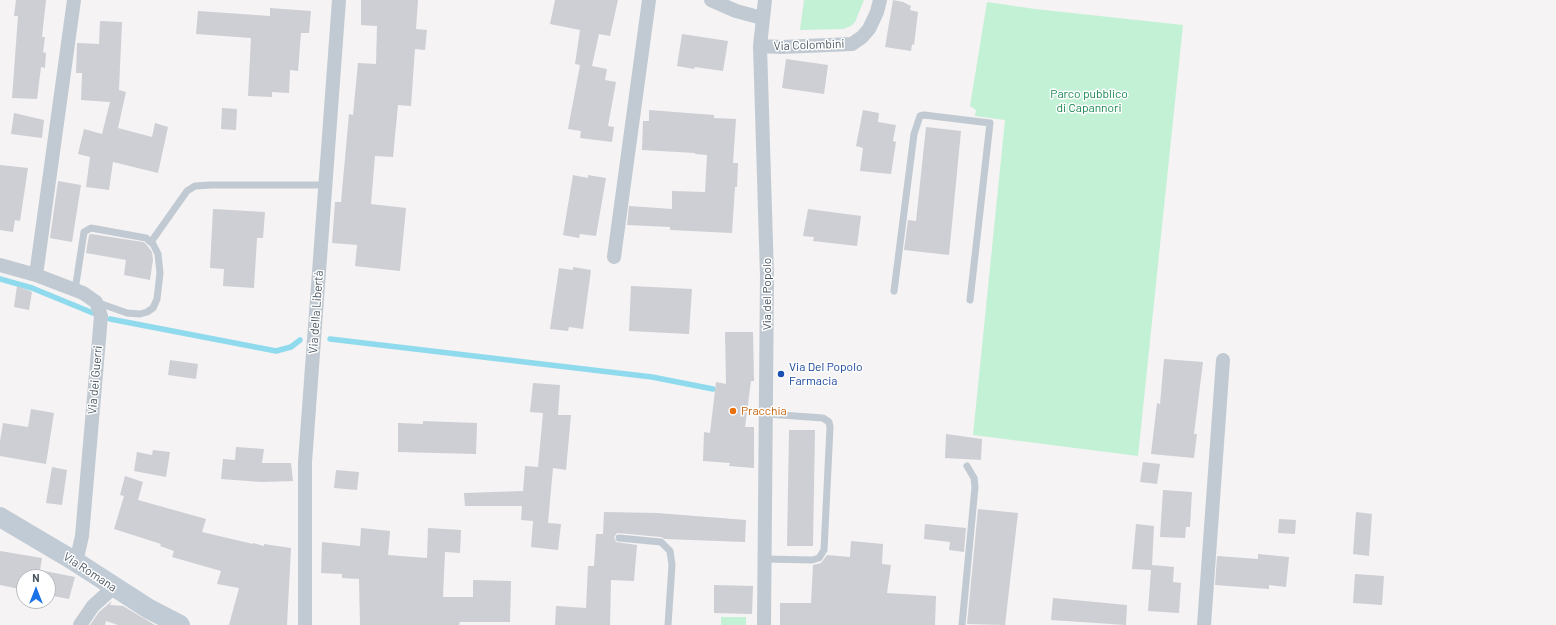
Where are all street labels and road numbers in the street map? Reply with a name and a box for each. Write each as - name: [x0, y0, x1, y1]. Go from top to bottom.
- street label: Via Colombini: [773, 37, 845, 53]
- street label: Via del Popolo: [760, 258, 774, 330]
- street label: Via della Libertà: [306, 270, 326, 354]
- street label: Via dei Guerri: [85, 345, 105, 415]
- street label: Via Romana: [60, 549, 120, 595]

